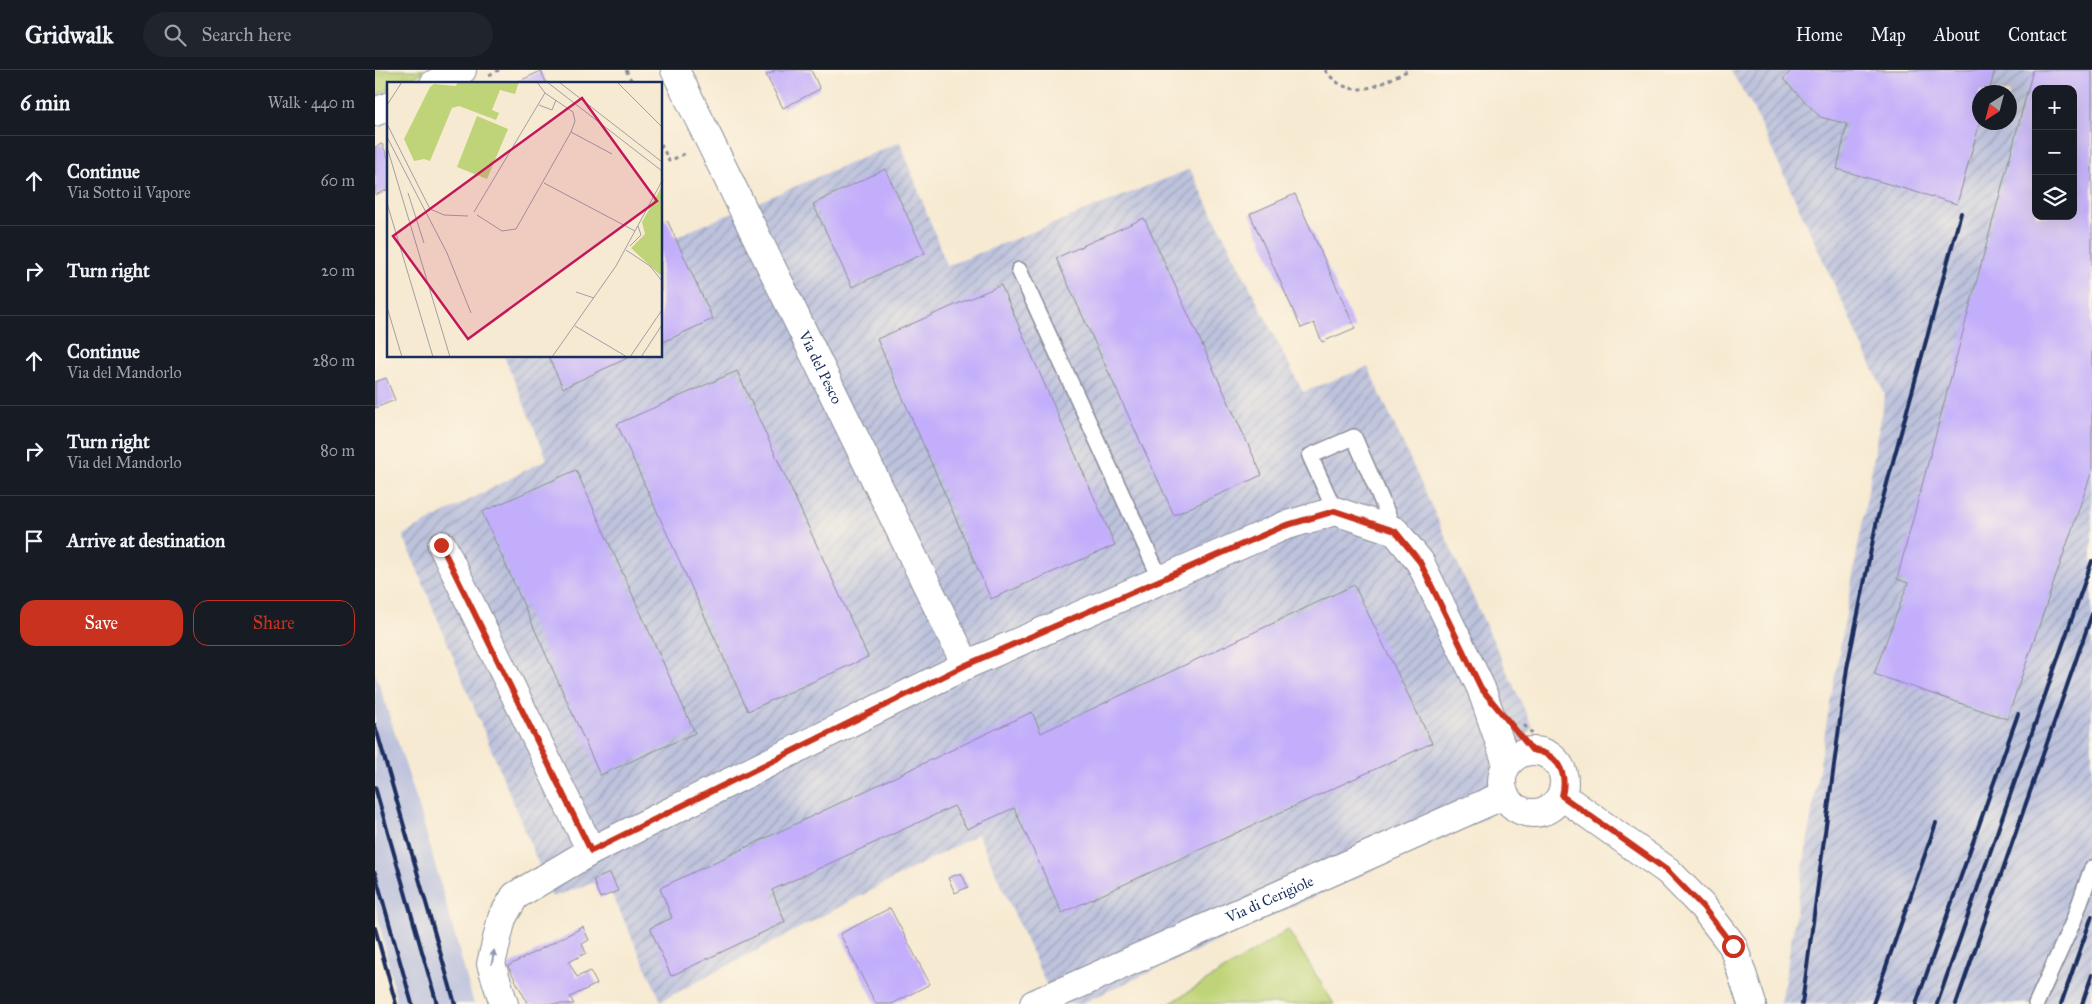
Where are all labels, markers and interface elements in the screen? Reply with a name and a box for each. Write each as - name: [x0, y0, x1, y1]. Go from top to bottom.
- search box: [143, 12, 493, 57]
- text: Gridwalk: [25, 20, 113, 50]
- icon: search: [161, 21, 189, 49]
- text: Search here: [201, 23, 291, 46]
- text: Home: [1796, 24, 1843, 46]
- text: Map: [1871, 24, 1906, 46]
- text: About: [1934, 24, 1980, 46]
- text: Contact: [2008, 24, 2067, 46]
- inset map: [387, 82, 663, 358]
- north arrow: [1972, 85, 2017, 130]
- map controls: [2032, 85, 2077, 220]
- button: +: [2032, 85, 2077, 130]
- text: 6 min: [20, 90, 70, 116]
- text: Walk · 440 m: [268, 93, 355, 112]
- button: −: [2032, 130, 2077, 175]
- text: Continue: [67, 160, 140, 183]
- icon: ahead: [20, 167, 48, 195]
- text: 60 m: [321, 171, 355, 190]
- button: layers: [2032, 175, 2077, 220]
- text: Via Sotto il Vapore: [67, 183, 191, 202]
- icon: right: [20, 257, 48, 285]
- text: Turn right: [67, 259, 150, 282]
- text: 20 m: [321, 261, 355, 280]
- street label: Via del Pesco: [795, 327, 846, 407]
- text: Continue: [67, 340, 140, 363]
- icon: ahead: [20, 347, 48, 375]
- text: 280 m: [312, 351, 355, 370]
- text: Via del Mandorlo: [67, 363, 182, 382]
- text: Turn right: [67, 430, 150, 453]
- icon: right: [20, 437, 48, 465]
- text: 80 m: [320, 441, 355, 460]
- text: Via del Mandorlo: [67, 453, 182, 472]
- icon: arrive: [20, 527, 48, 555]
- text: Arrive at destination: [67, 529, 225, 552]
- route end: [430, 534, 453, 557]
- button: Save: [20, 600, 183, 646]
- button: Share: [193, 600, 355, 646]
- street label: Via di Cerigiole: [1222, 872, 1316, 927]
- route start: [1722, 935, 1745, 958]
- one-way arrow: [490, 949, 498, 965]

